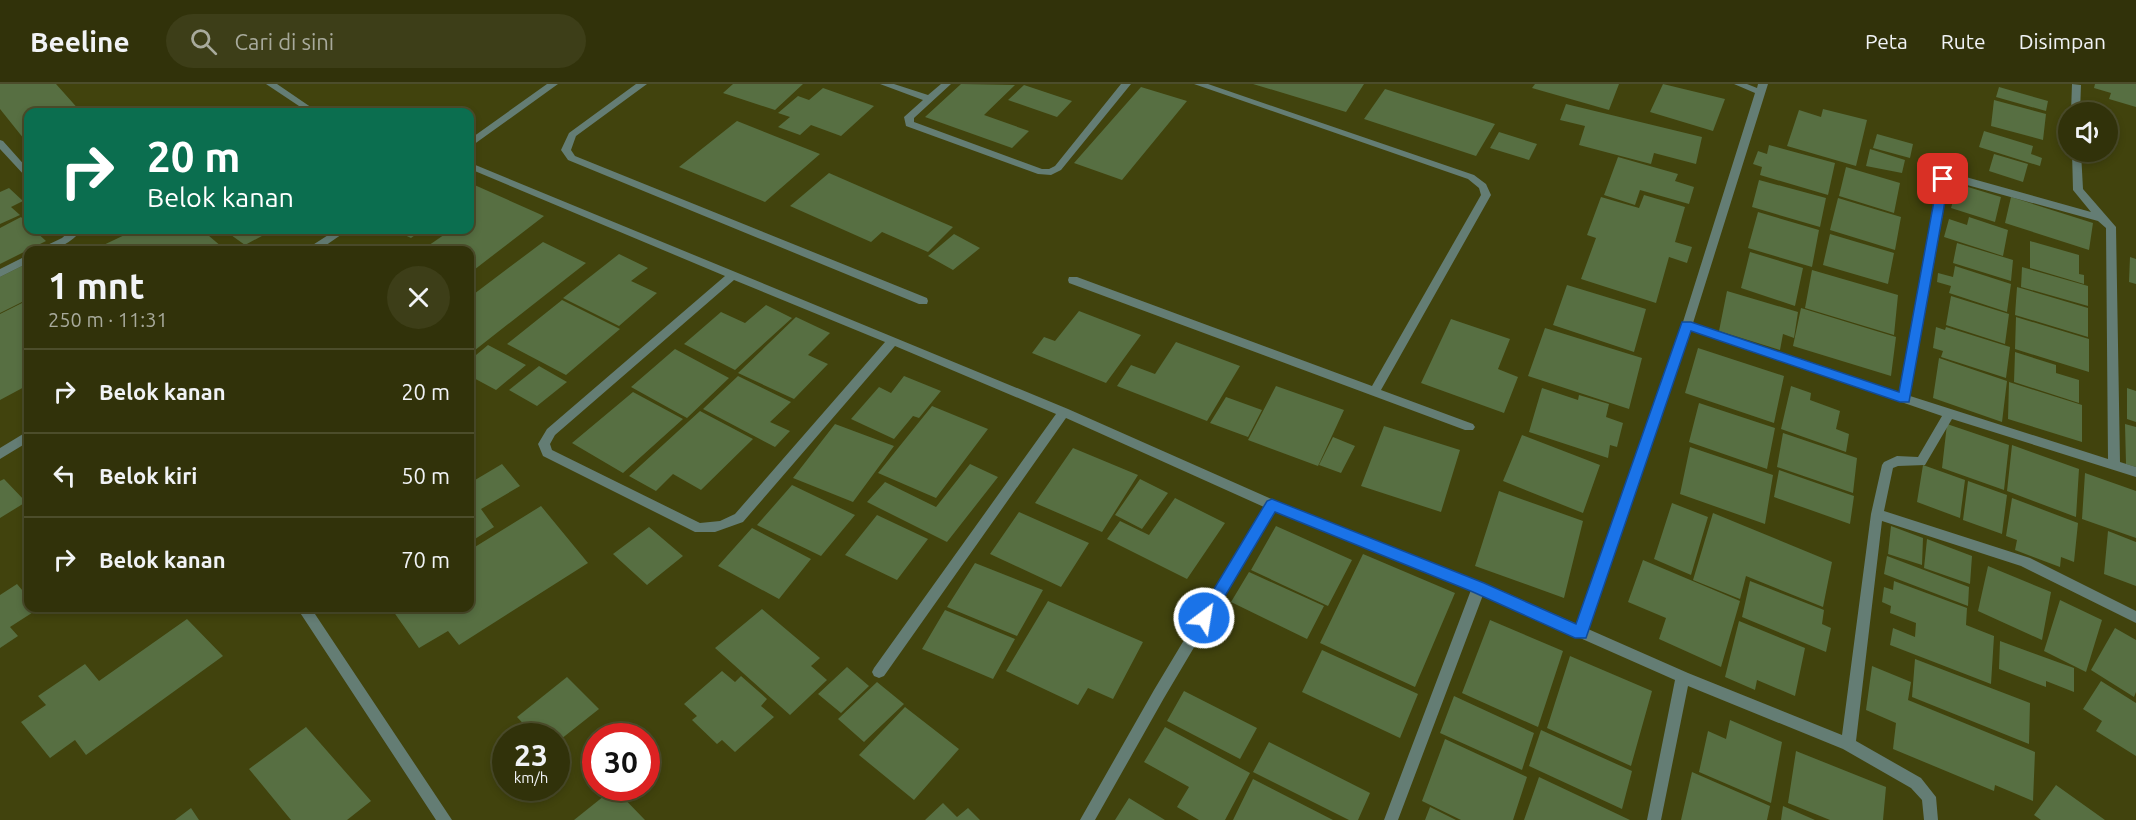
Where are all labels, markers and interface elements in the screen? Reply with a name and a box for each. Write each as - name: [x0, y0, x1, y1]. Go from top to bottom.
- search box: [166, 14, 586, 68]
- icon: search: [187, 25, 220, 58]
- text: Beeline: [30, 26, 130, 57]
- text: Cari di sini: [235, 29, 334, 54]
- text: Peta: [1865, 29, 1908, 53]
- text: Rute: [1941, 29, 1986, 53]
- text: Disimpan: [2019, 29, 2106, 53]
- map controls: [2058, 102, 2118, 162]
- button: sound: [2058, 102, 2118, 162]
- icon: right: [48, 132, 126, 210]
- text: 20 m: [147, 133, 241, 180]
- pin: [1917, 153, 1968, 204]
- icon: arrive: [1926, 162, 1959, 195]
- text: Belok kanan: [147, 182, 294, 212]
- text: 1 mnt: [48, 265, 144, 306]
- button: close: [387, 266, 450, 329]
- text: 250 m · 11:31: [48, 308, 168, 331]
- icon: right: [48, 375, 81, 408]
- text: Belok kanan: [99, 379, 226, 404]
- text: 20 m: [401, 379, 450, 404]
- icon: left: [48, 459, 81, 492]
- text: Belok kiri: [99, 463, 197, 488]
- text: 50 m: [401, 463, 450, 488]
- icon: right: [48, 543, 81, 576]
- text: Belok kanan: [99, 547, 226, 572]
- text: 70 m: [401, 547, 450, 572]
- position arrow: [1172, 586, 1236, 650]
- speed limit sign: 30: [582, 723, 660, 801]
- text: 23: [514, 738, 548, 772]
- text: km/h: [514, 769, 548, 786]

